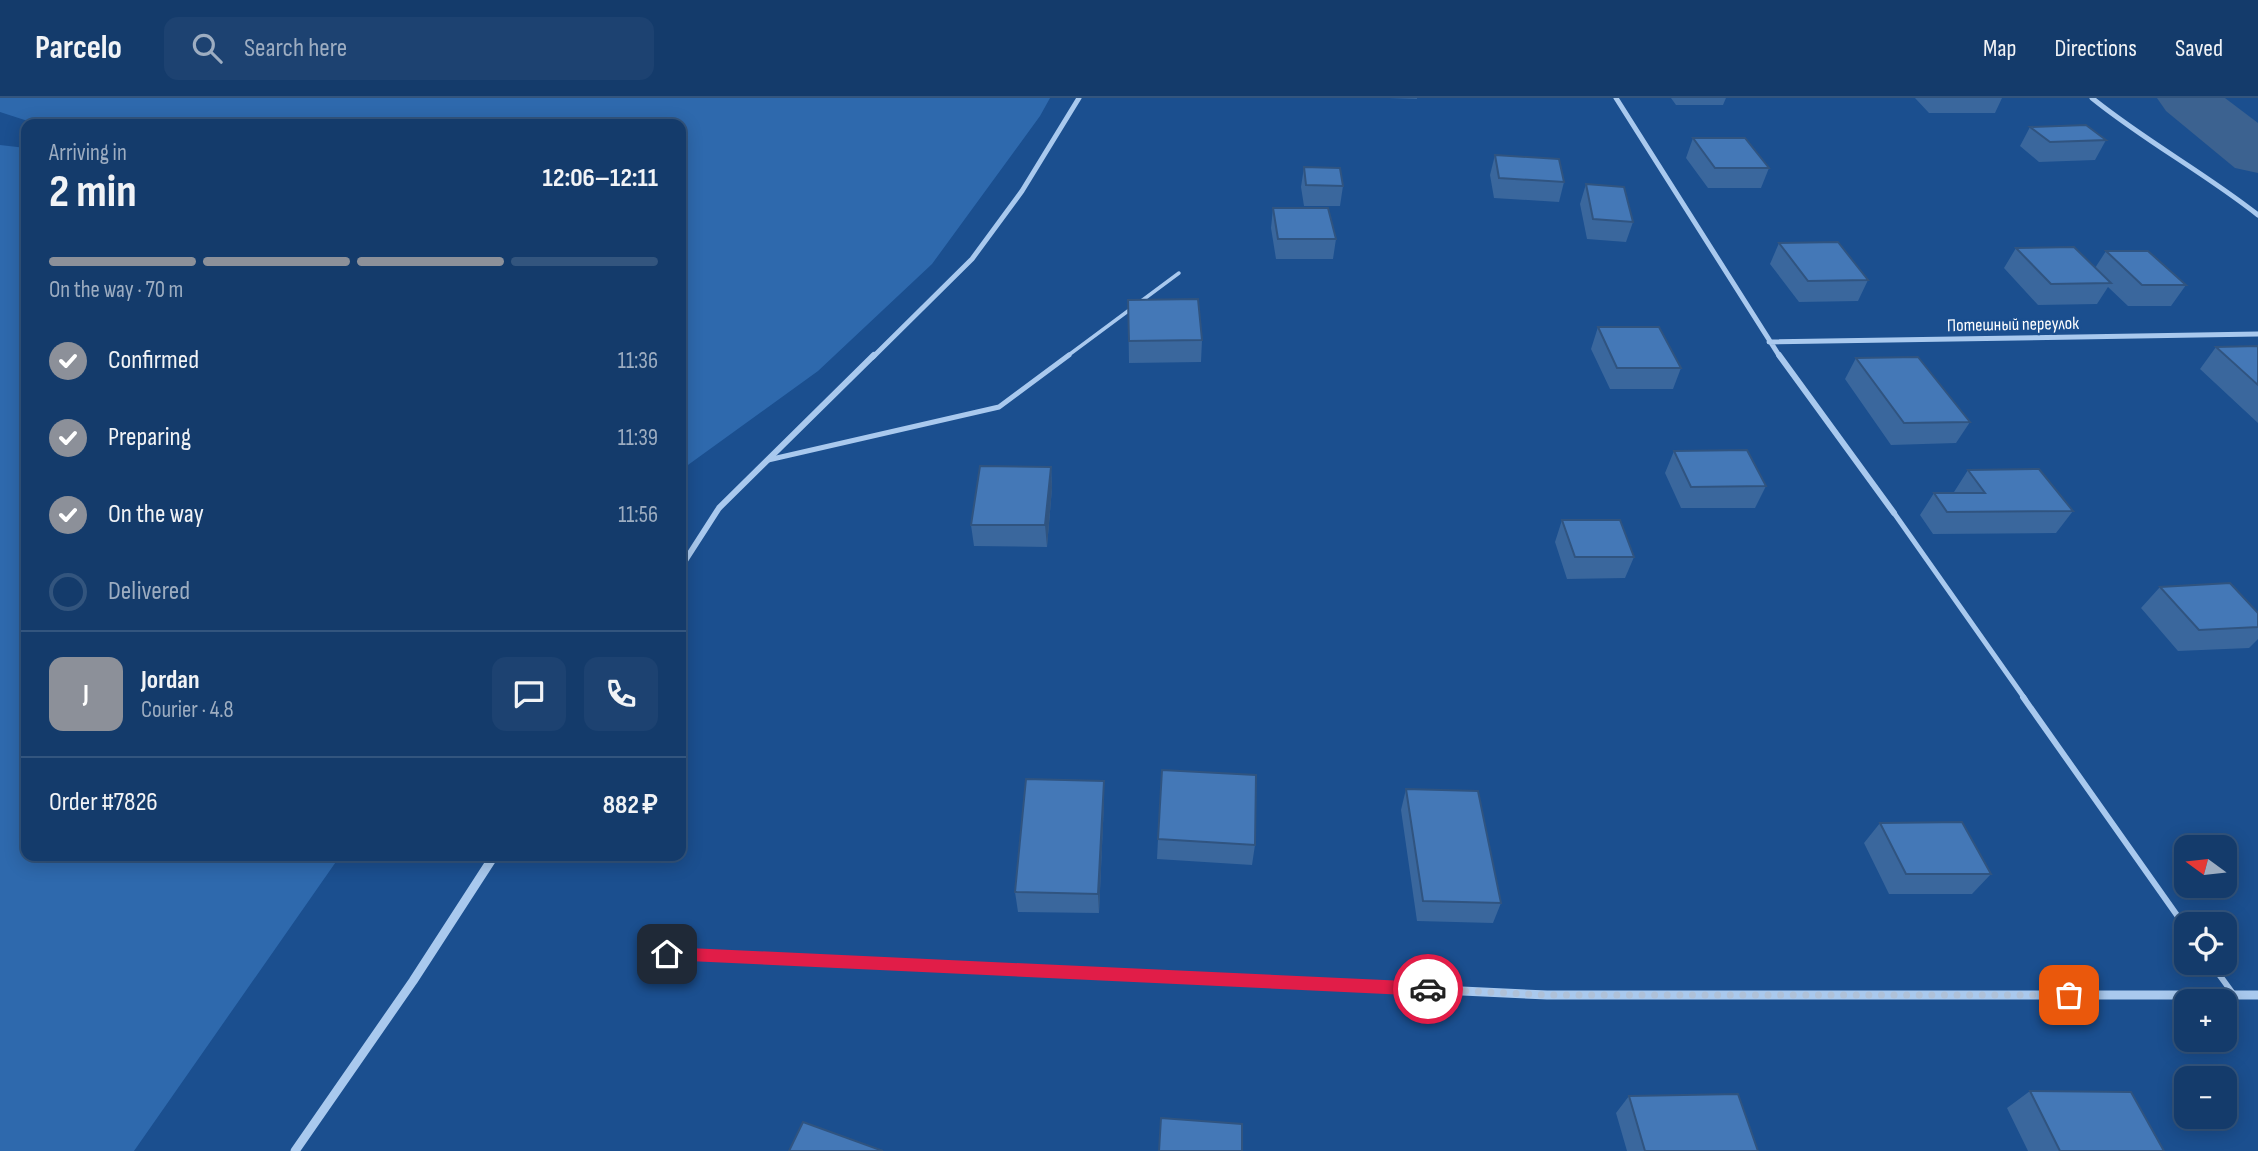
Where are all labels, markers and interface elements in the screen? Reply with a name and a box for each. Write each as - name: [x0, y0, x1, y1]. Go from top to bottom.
- search box: [164, 17, 654, 80]
- text: Parcelo: [35, 28, 122, 68]
- icon: search: [188, 29, 226, 67]
- text: Search here: [244, 33, 347, 64]
- text: Map: [1983, 34, 2016, 63]
- text: Directions: [2054, 34, 2137, 63]
- text: Saved: [2175, 34, 2223, 63]
- text: Arriving in: [49, 139, 127, 167]
- text: 12:06–12:11: [543, 163, 658, 194]
- text: 2 min: [49, 165, 137, 220]
- text: On the way · 70 m: [49, 276, 183, 304]
- street label: Потешный переулок: [1947, 313, 2079, 336]
- icon: check: [49, 342, 87, 380]
- text: Confirmed: [108, 345, 199, 376]
- text: 11:36: [618, 347, 658, 375]
- icon: check: [49, 419, 87, 457]
- text: Preparing: [108, 422, 191, 453]
- text: 11:39: [618, 424, 658, 452]
- icon: check: [49, 496, 87, 534]
- text: On the way: [108, 499, 204, 530]
- text: 11:56: [618, 501, 658, 529]
- text: Delivered: [108, 576, 190, 607]
- button: chat: [492, 657, 566, 731]
- button: phone: [584, 657, 658, 731]
- text: Jordan: [141, 665, 199, 696]
- text: J: [83, 679, 89, 710]
- text: Courier · 4.8: [141, 696, 234, 724]
- text: Order #7826: [49, 787, 158, 818]
- text: 882 ₽: [603, 790, 658, 821]
- north arrow: [2174, 835, 2236, 898]
- map controls: [2174, 835, 2237, 1129]
- button: locate: [2174, 912, 2237, 975]
- pin: [637, 924, 697, 984]
- icon: home: [648, 935, 686, 973]
- courier: [1393, 954, 1463, 1024]
- pin: [2039, 965, 2099, 1025]
- icon: car: [1409, 970, 1447, 1008]
- icon: bag: [2050, 976, 2088, 1014]
- button: +: [2174, 989, 2237, 1052]
- button: −: [2174, 1066, 2237, 1129]

